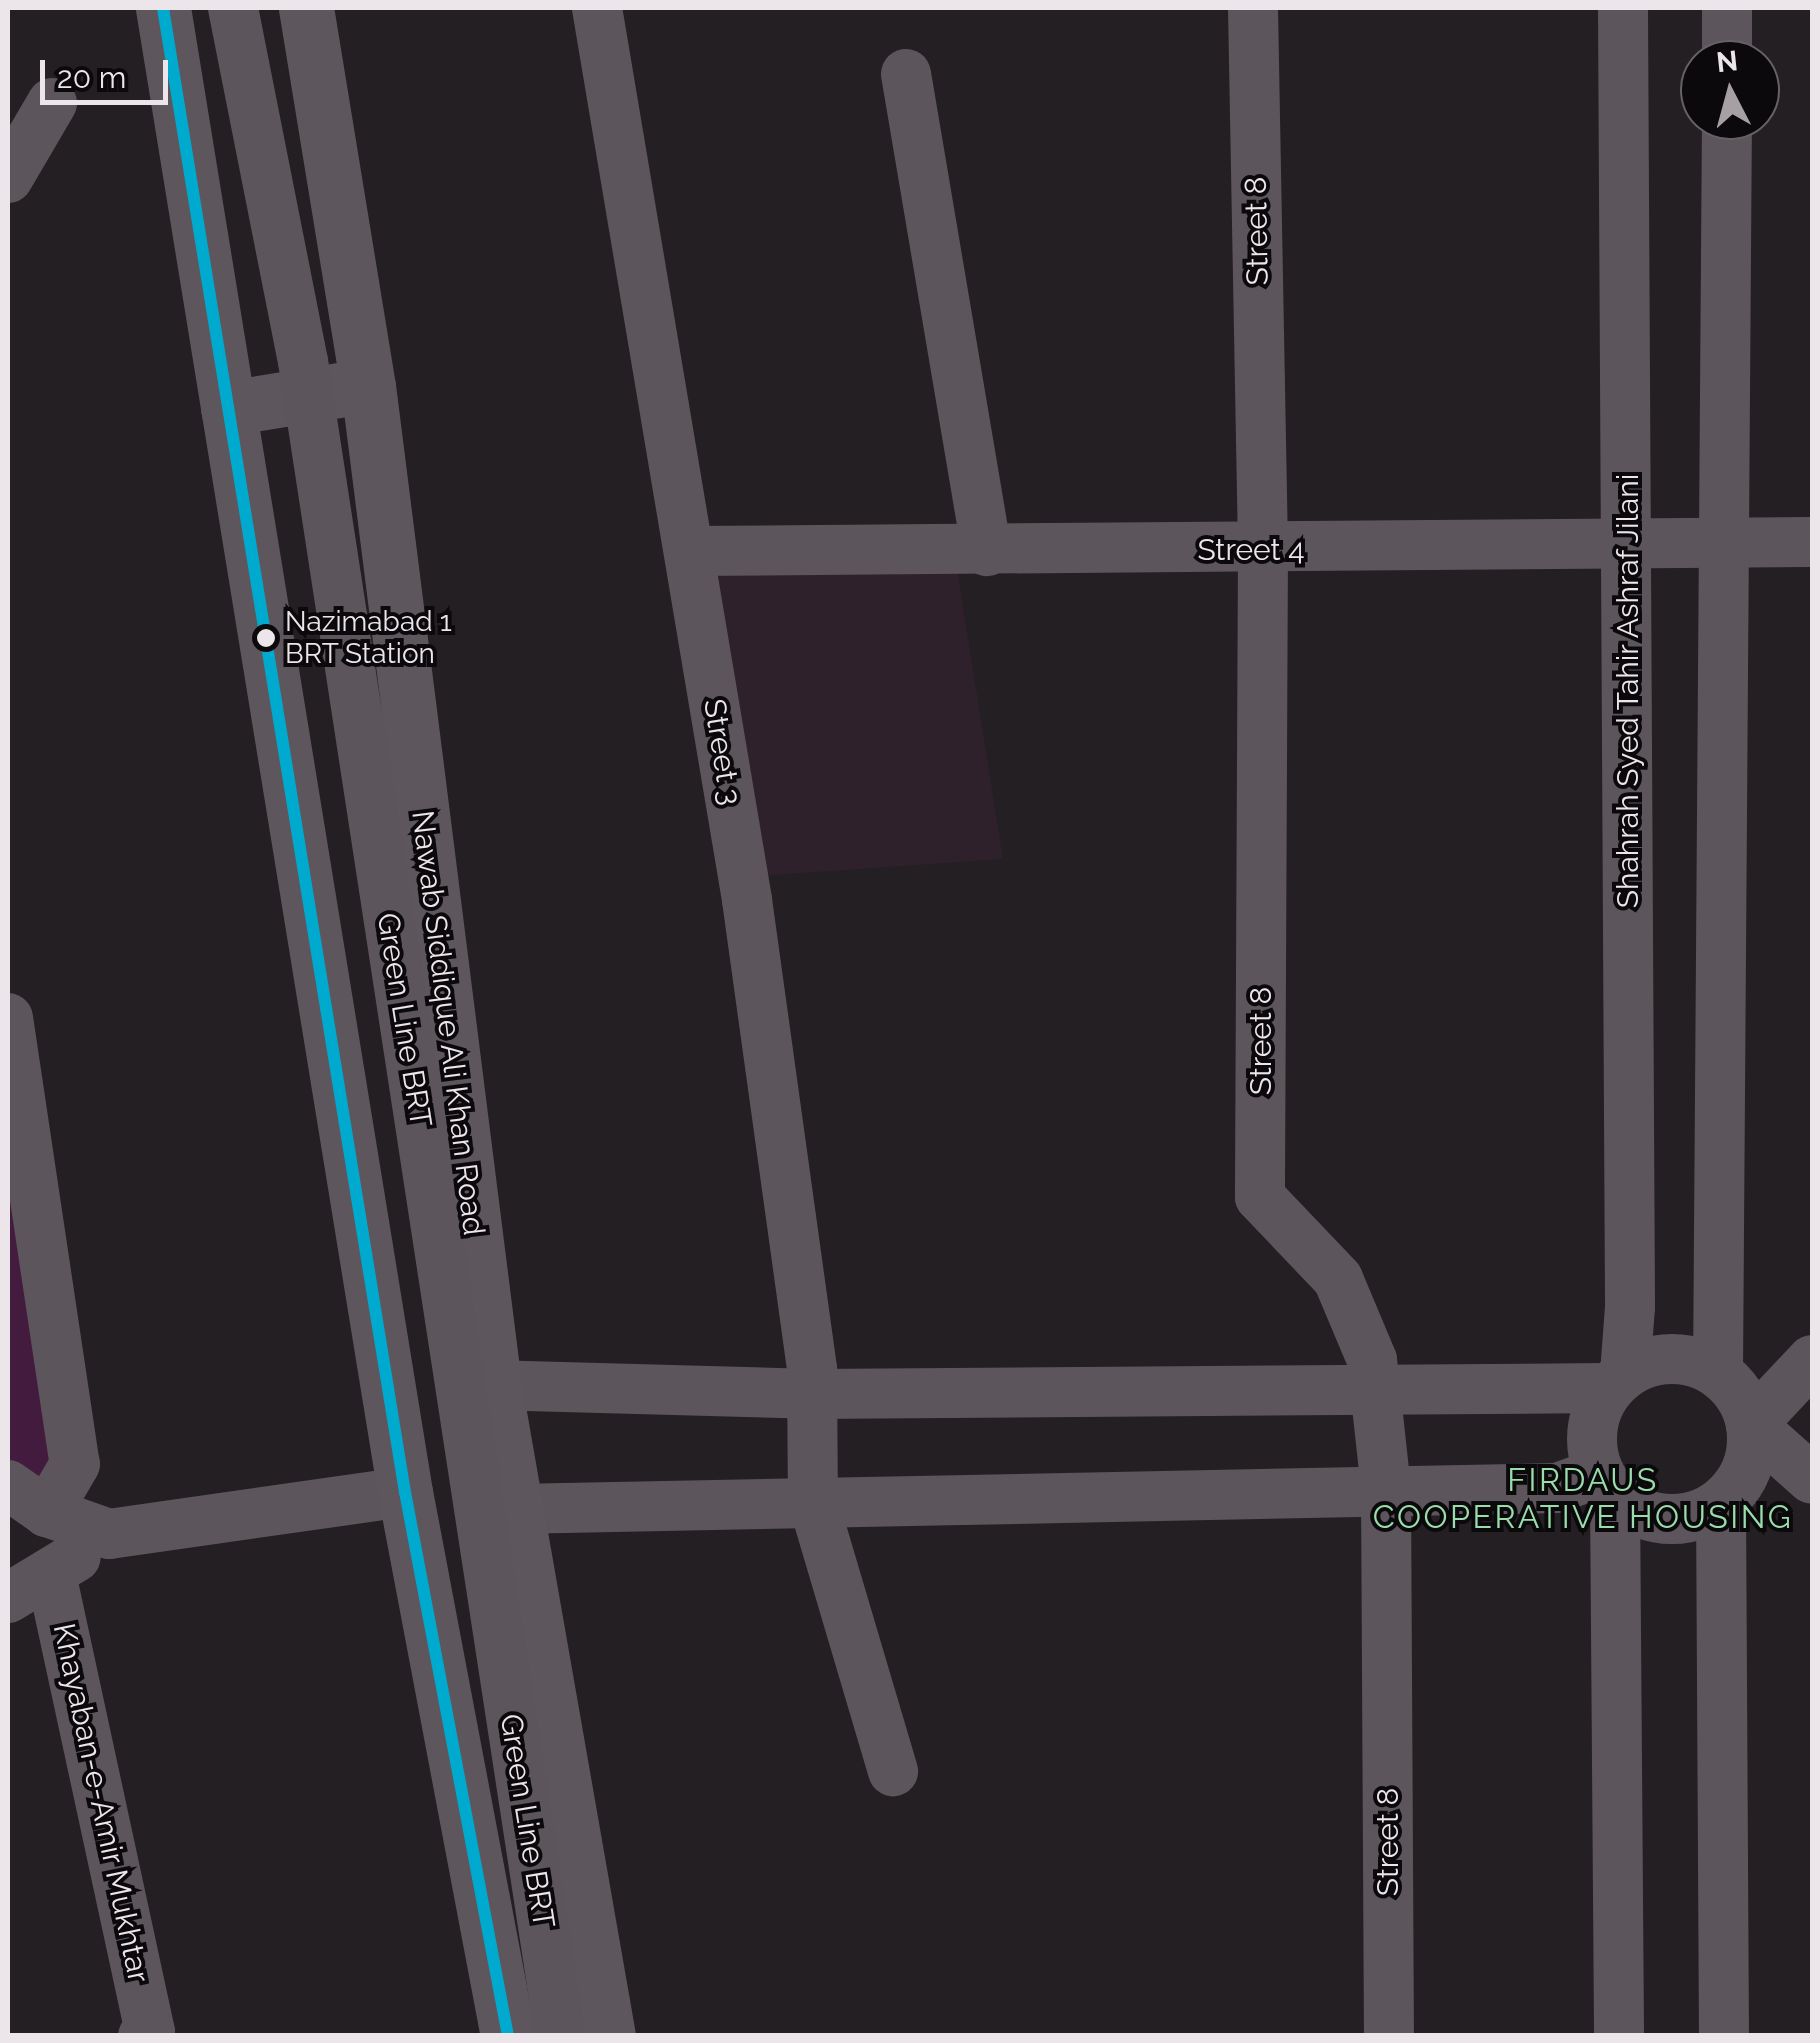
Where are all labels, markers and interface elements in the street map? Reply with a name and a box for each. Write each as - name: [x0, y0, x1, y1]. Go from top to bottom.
- scale bar: [45, 40, 172, 102]
- north arrow: [1680, 40, 1780, 140]
- text: N: [1715, 44, 1739, 79]
- text: 20 m: [57, 60, 126, 95]
- street label: Street 8: [1238, 176, 1276, 286]
- street label: Shahrah Syed Tahir Ashraf Jilani: [1610, 472, 1646, 910]
- street label: Street 4: [1197, 532, 1305, 568]
- place label: Nazimabad 1 BRT Station: [285, 605, 452, 671]
- marker: Nazimabad 1 BRT Station: [256, 628, 276, 648]
- street label: Street 3: [696, 696, 748, 808]
- street label: Nawab Siddique Ali Khan Road: [404, 808, 492, 1238]
- street label: Green Line BRT: [369, 910, 439, 1130]
- street label: Street 8: [1243, 987, 1279, 1095]
- district label: FIRDAUS COOPERATIVE HOUSING: [1373, 1462, 1793, 1537]
- street label: Khayaban-e-Amir Mukhtar: [45, 1620, 157, 1986]
- street label: Green Line BRT: [492, 1711, 562, 1931]
- street label: Street 8: [1370, 1788, 1406, 1896]

